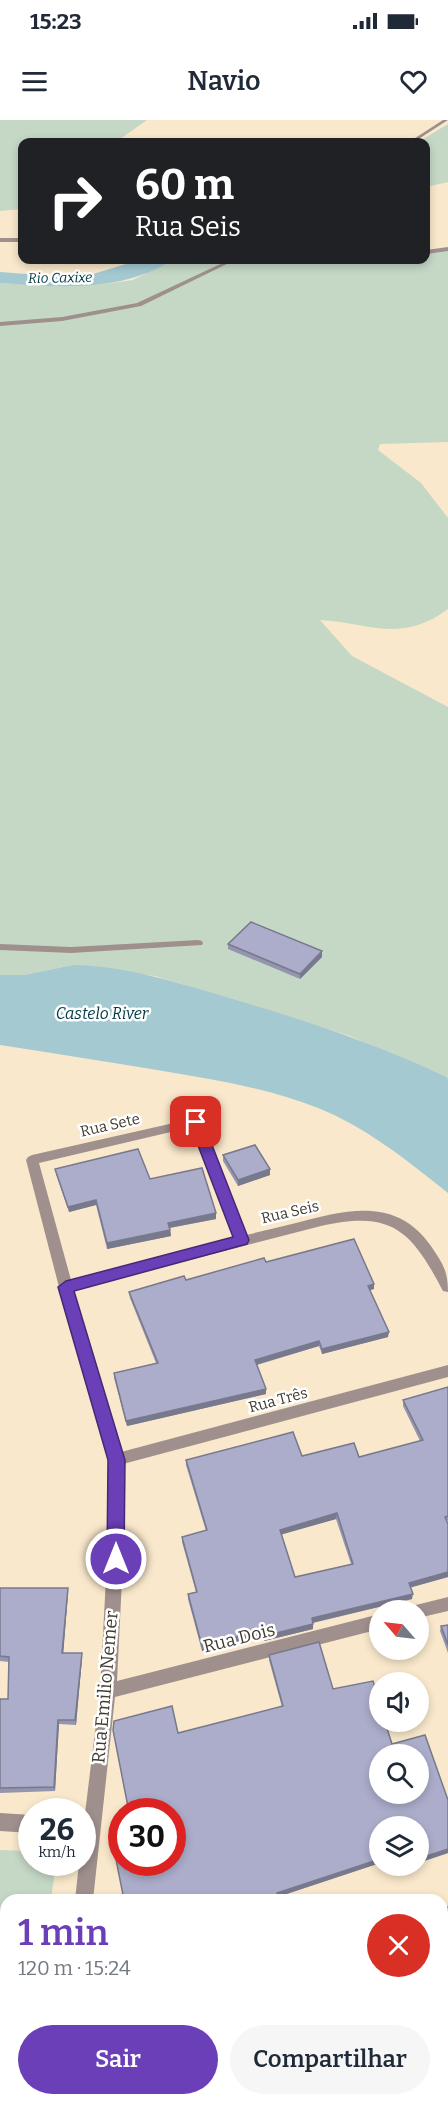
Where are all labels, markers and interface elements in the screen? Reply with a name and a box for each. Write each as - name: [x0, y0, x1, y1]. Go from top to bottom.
- text: 15:23: [30, 8, 82, 35]
- icon: menu: [18, 65, 51, 98]
- text: Navio: [187, 65, 261, 97]
- icon: heart: [397, 65, 430, 98]
- text: 60 m: [135, 160, 234, 210]
- icon: right: [36, 162, 114, 240]
- text: Rua Seis: [135, 211, 241, 243]
- water label: Rio Caxixe: [28, 269, 92, 287]
- water label: Castelo River: [56, 1004, 150, 1023]
- pin: [170, 1096, 221, 1147]
- icon: arrive: [179, 1105, 212, 1138]
- street label: Rua Sete: [78, 1109, 142, 1141]
- street label: Rua Seis: [259, 1197, 321, 1227]
- street label: Rua Três: [247, 1384, 309, 1416]
- position arrow: [84, 1527, 148, 1591]
- north arrow: [369, 1600, 429, 1660]
- map controls: [369, 1600, 429, 1876]
- street label: Rua Emilio Nemer: [87, 1610, 123, 1764]
- street label: Rua Dois: [201, 1618, 277, 1658]
- button: sound: [369, 1672, 429, 1732]
- button: search: [369, 1744, 429, 1804]
- speed limit sign: 30: [108, 1798, 186, 1876]
- text: 26: [40, 1812, 74, 1848]
- button: layers: [369, 1816, 429, 1876]
- text: km/h: [38, 1843, 76, 1861]
- text: 1 min: [18, 1911, 109, 1955]
- button: close: [367, 1914, 430, 1977]
- text: 120 m · 15:24: [18, 1956, 131, 1980]
- button: Sair: [18, 2025, 218, 2094]
- button: Compartilhar: [230, 2025, 430, 2094]

